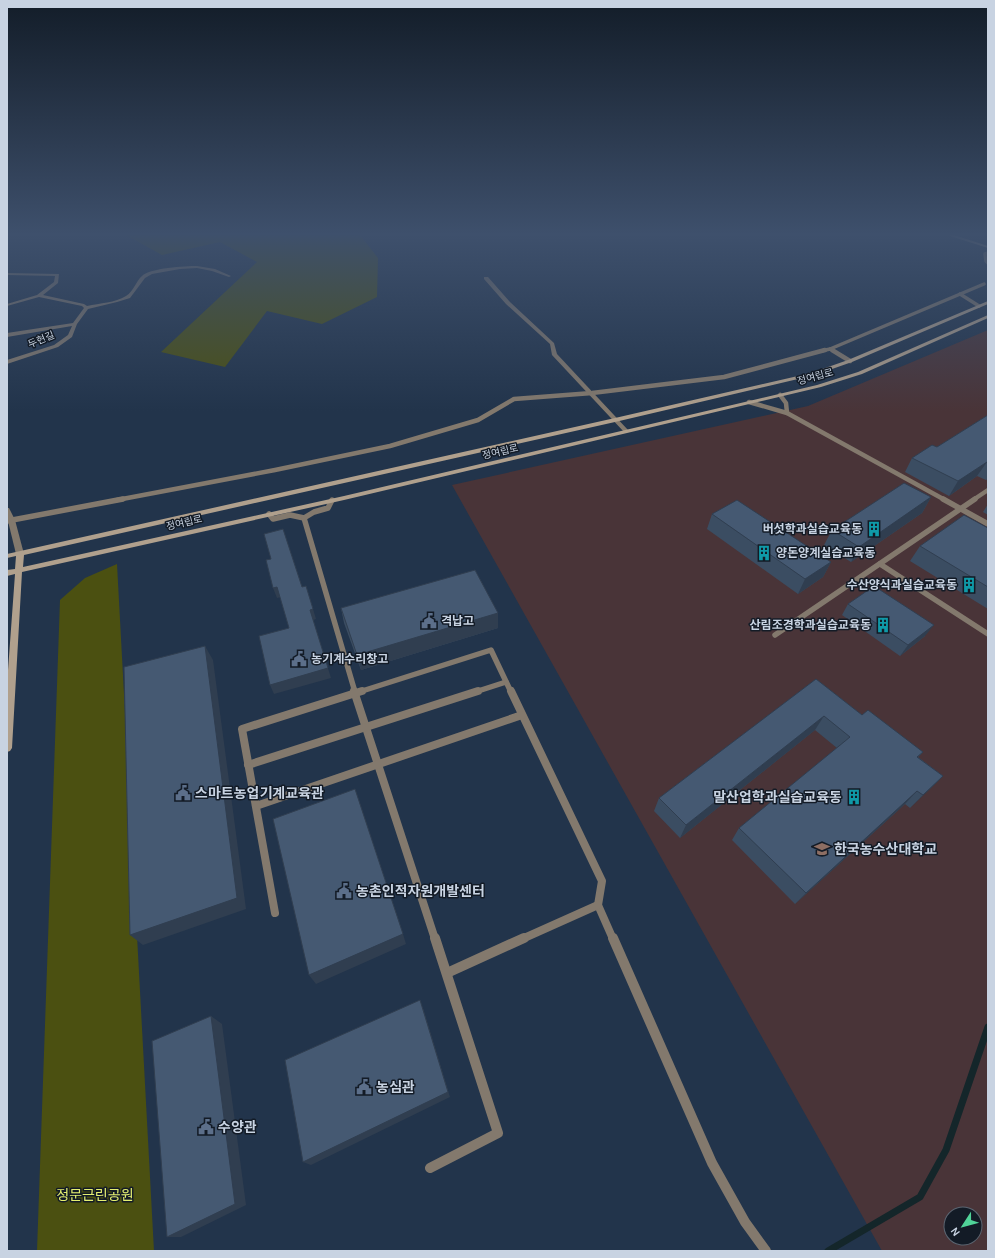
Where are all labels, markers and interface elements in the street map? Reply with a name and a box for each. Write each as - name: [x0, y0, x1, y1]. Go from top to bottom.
- street label: 두현길: [26, 329, 56, 351]
- street label: 정여립로: [796, 366, 835, 388]
- street label: 정여립로: [481, 442, 520, 462]
- street label: 정여립로: [165, 513, 204, 533]
- building icon: 버섯학과실습교육동: [865, 520, 883, 538]
- place label: 버섯학과실습교육동: [763, 522, 862, 536]
- building icon: 양돈양계실습교육동: [755, 544, 773, 562]
- place label: 양돈양계실습교육동: [776, 546, 875, 560]
- building icon: 수산양식과실습교육동: [960, 576, 978, 594]
- place label: 수산양식과실습교육동: [847, 578, 957, 592]
- public building icon: 격납고: [420, 612, 438, 630]
- place label: 격납고: [441, 614, 474, 628]
- building icon: 산림조경학과실습교육동: [874, 616, 892, 634]
- place label: 산림조경학과실습교육동: [750, 618, 871, 632]
- public building icon: 농기계수리창고: [290, 650, 308, 668]
- place label: 농기계수리창고: [311, 652, 388, 666]
- public building icon: 스마트농업기계교육관: [174, 784, 192, 802]
- place label: 스마트농업기계교육관: [195, 785, 324, 802]
- building icon: 말산업학과실습교육동: [845, 788, 863, 806]
- place label: 말산업학과실습교육동: [713, 789, 842, 806]
- school or university icon: 한국농수산대학교: [813, 840, 831, 858]
- place label: 한국농수산대학교: [834, 841, 937, 858]
- public building icon: 농촌인적자원개발센터: [335, 882, 353, 900]
- place label: 농촌인적자원개발센터: [356, 883, 485, 900]
- public building icon: 농심관: [355, 1078, 373, 1096]
- place label: 농심관: [376, 1079, 415, 1096]
- public building icon: 수양관: [197, 1118, 215, 1136]
- place label: 수양관: [218, 1119, 257, 1136]
- park label: 정문근린공원: [56, 1187, 134, 1204]
- north arrow: [943, 1206, 983, 1246]
- text: N: [948, 1225, 963, 1239]

